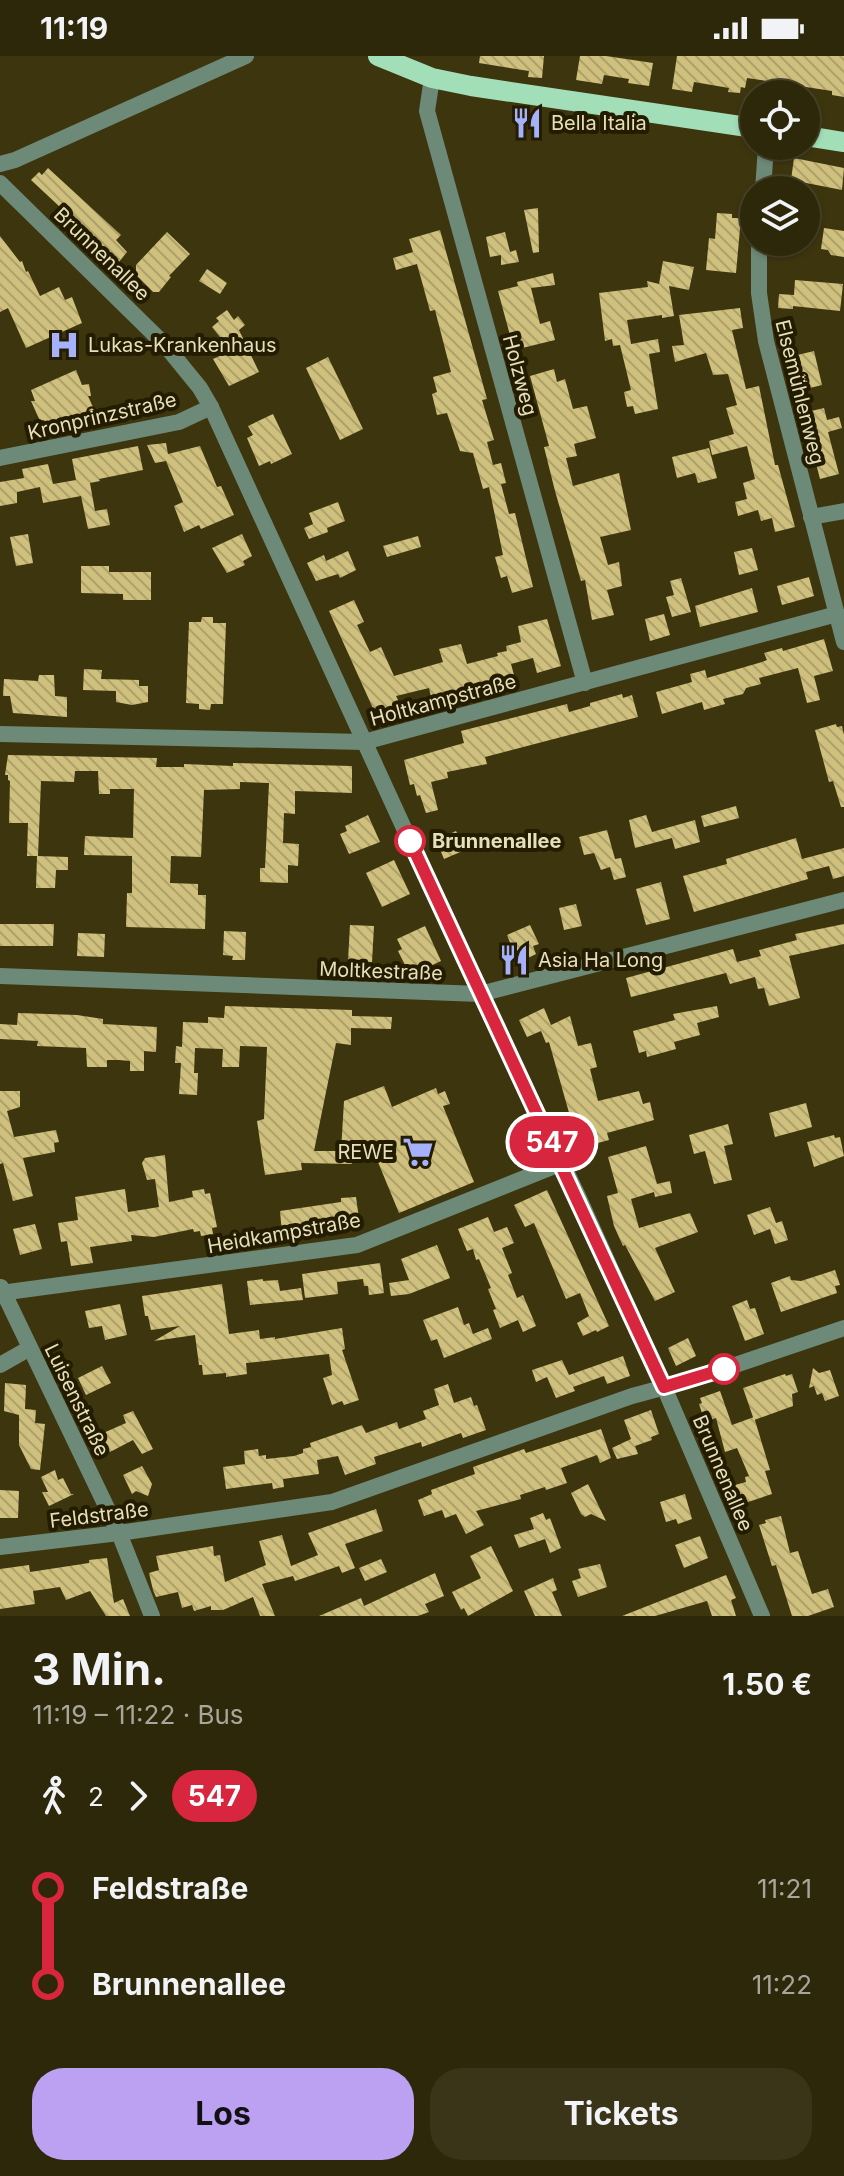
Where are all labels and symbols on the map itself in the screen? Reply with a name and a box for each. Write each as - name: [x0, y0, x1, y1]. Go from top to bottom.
- restaurant icon: Bella Italia: [510, 106, 544, 140]
- place label: Bella Italia: [551, 111, 647, 135]
- street label: Brunnenallee: [49, 202, 155, 306]
- street label: Elsemühlenweg: [770, 317, 830, 467]
- hospital icon: Lukas-Krankenhaus: [47, 328, 81, 362]
- street label: Holzweg: [498, 332, 542, 418]
- place label: Lukas-Krankenhaus: [88, 333, 277, 357]
- street label: Kronprinzstraße: [25, 387, 179, 445]
- street label: Holtkampstraße: [367, 669, 519, 731]
- marker: Brunnenallee: [395, 826, 425, 856]
- place label: Brunnenallee: [432, 829, 561, 853]
- restaurant icon: Asia Ha Long: [497, 943, 531, 977]
- place label: Asia Ha Long: [538, 948, 663, 972]
- street label: Moltkestraße: [319, 957, 443, 985]
- line badge: 547: [506, 1116, 598, 1168]
- supermarket icon: REWE: [401, 1135, 435, 1169]
- place label: REWE: [337, 1140, 394, 1164]
- street label: Heidkampstraße: [205, 1208, 363, 1258]
- street label: Luisenstraße: [40, 1340, 114, 1460]
- unlabelled marker: [709, 1354, 739, 1384]
- street label: Brunnenallee: [688, 1411, 758, 1535]
- street label: Feldstraße: [48, 1497, 150, 1533]

